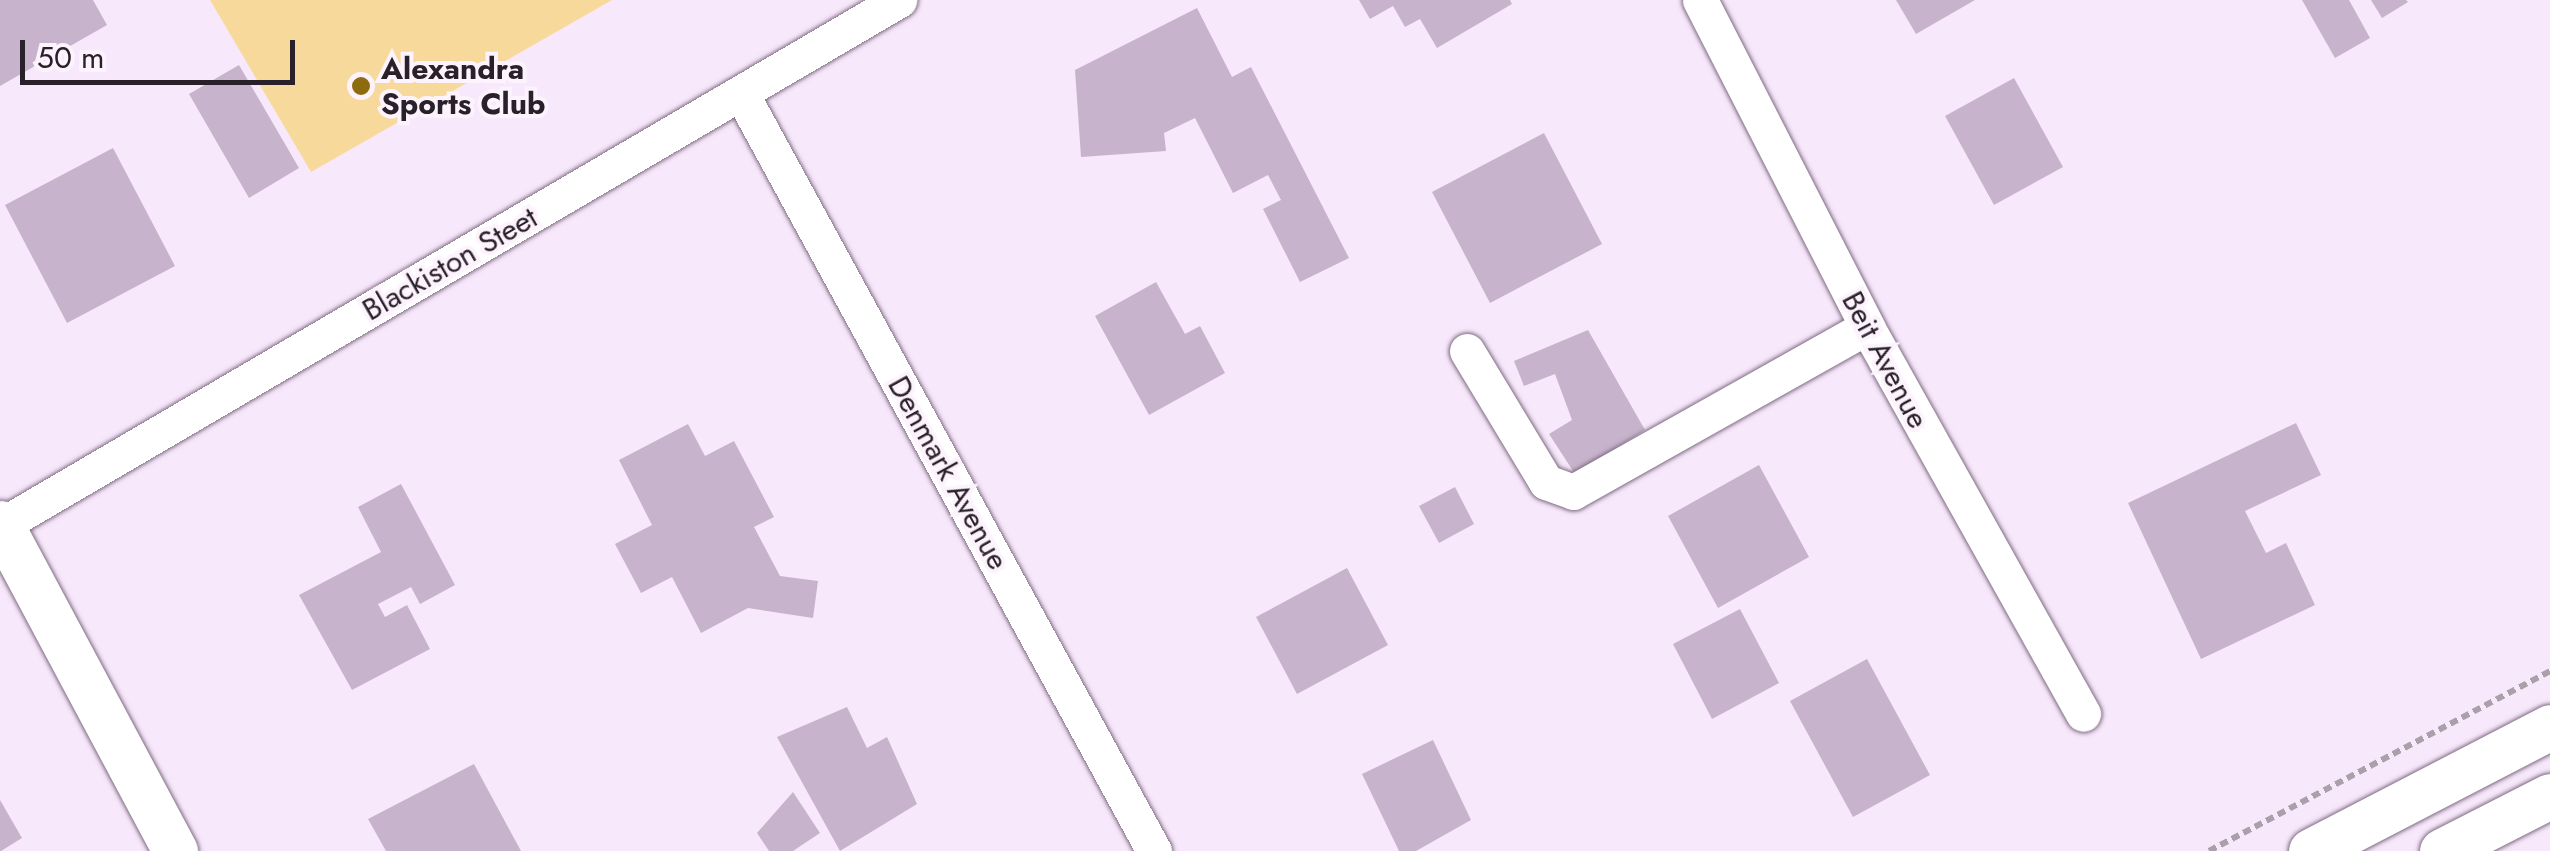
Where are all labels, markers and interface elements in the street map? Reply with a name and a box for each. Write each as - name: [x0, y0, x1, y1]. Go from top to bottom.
- scale bar: [25, 20, 300, 82]
- text: 50 m: [37, 36, 104, 79]
- place label: Alexandra Sports Club: [381, 51, 545, 122]
- marker: Alexandra Sports Club: [350, 75, 372, 97]
- street label: Blackiston Steet: [356, 200, 544, 328]
- street label: Beit Avenue: [1834, 285, 1936, 435]
- street label: Denmark Avenue: [880, 370, 1016, 576]

